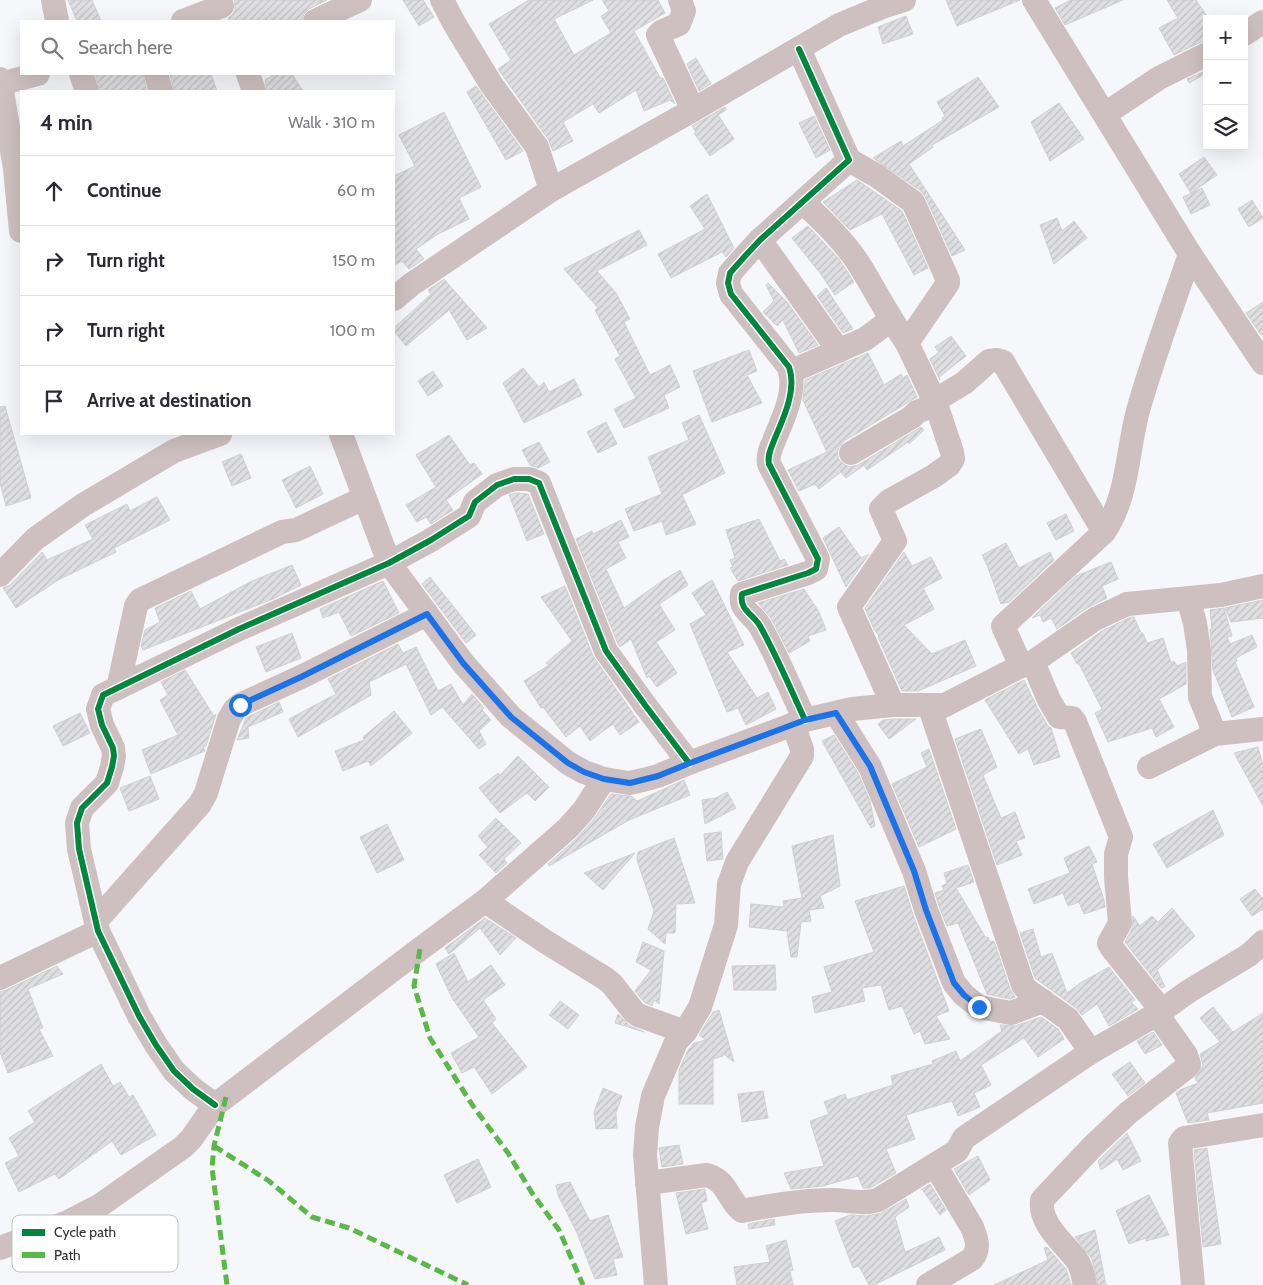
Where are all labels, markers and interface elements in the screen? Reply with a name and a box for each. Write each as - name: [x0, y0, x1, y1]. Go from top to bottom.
- map controls: [1203, 15, 1248, 150]
- button: +: [1203, 15, 1248, 60]
- search box: [20, 20, 395, 75]
- icon: search: [38, 34, 66, 62]
- text: Search here: [78, 36, 172, 59]
- button: −: [1203, 60, 1248, 105]
- button: layers: [1203, 105, 1248, 150]
- text: 4 min: [40, 110, 93, 135]
- text: Walk · 310 m: [288, 113, 375, 132]
- icon: ahead: [40, 177, 68, 205]
- text: Continue: [87, 179, 161, 202]
- text: 60 m: [337, 181, 375, 200]
- icon: right: [40, 247, 68, 275]
- text: Turn right: [87, 249, 165, 272]
- text: 150 m: [332, 251, 375, 270]
- icon: right: [40, 317, 68, 345]
- text: Turn right: [87, 319, 165, 342]
- text: 100 m: [330, 321, 375, 340]
- icon: arrive: [40, 387, 68, 415]
- text: Arrive at destination: [87, 389, 251, 412]
- route start: [229, 694, 252, 717]
- route end: [968, 996, 991, 1019]
- legend: [12, 1215, 178, 1272]
- text: Cycle path: [54, 1223, 116, 1241]
- text: Path: [54, 1246, 81, 1264]

